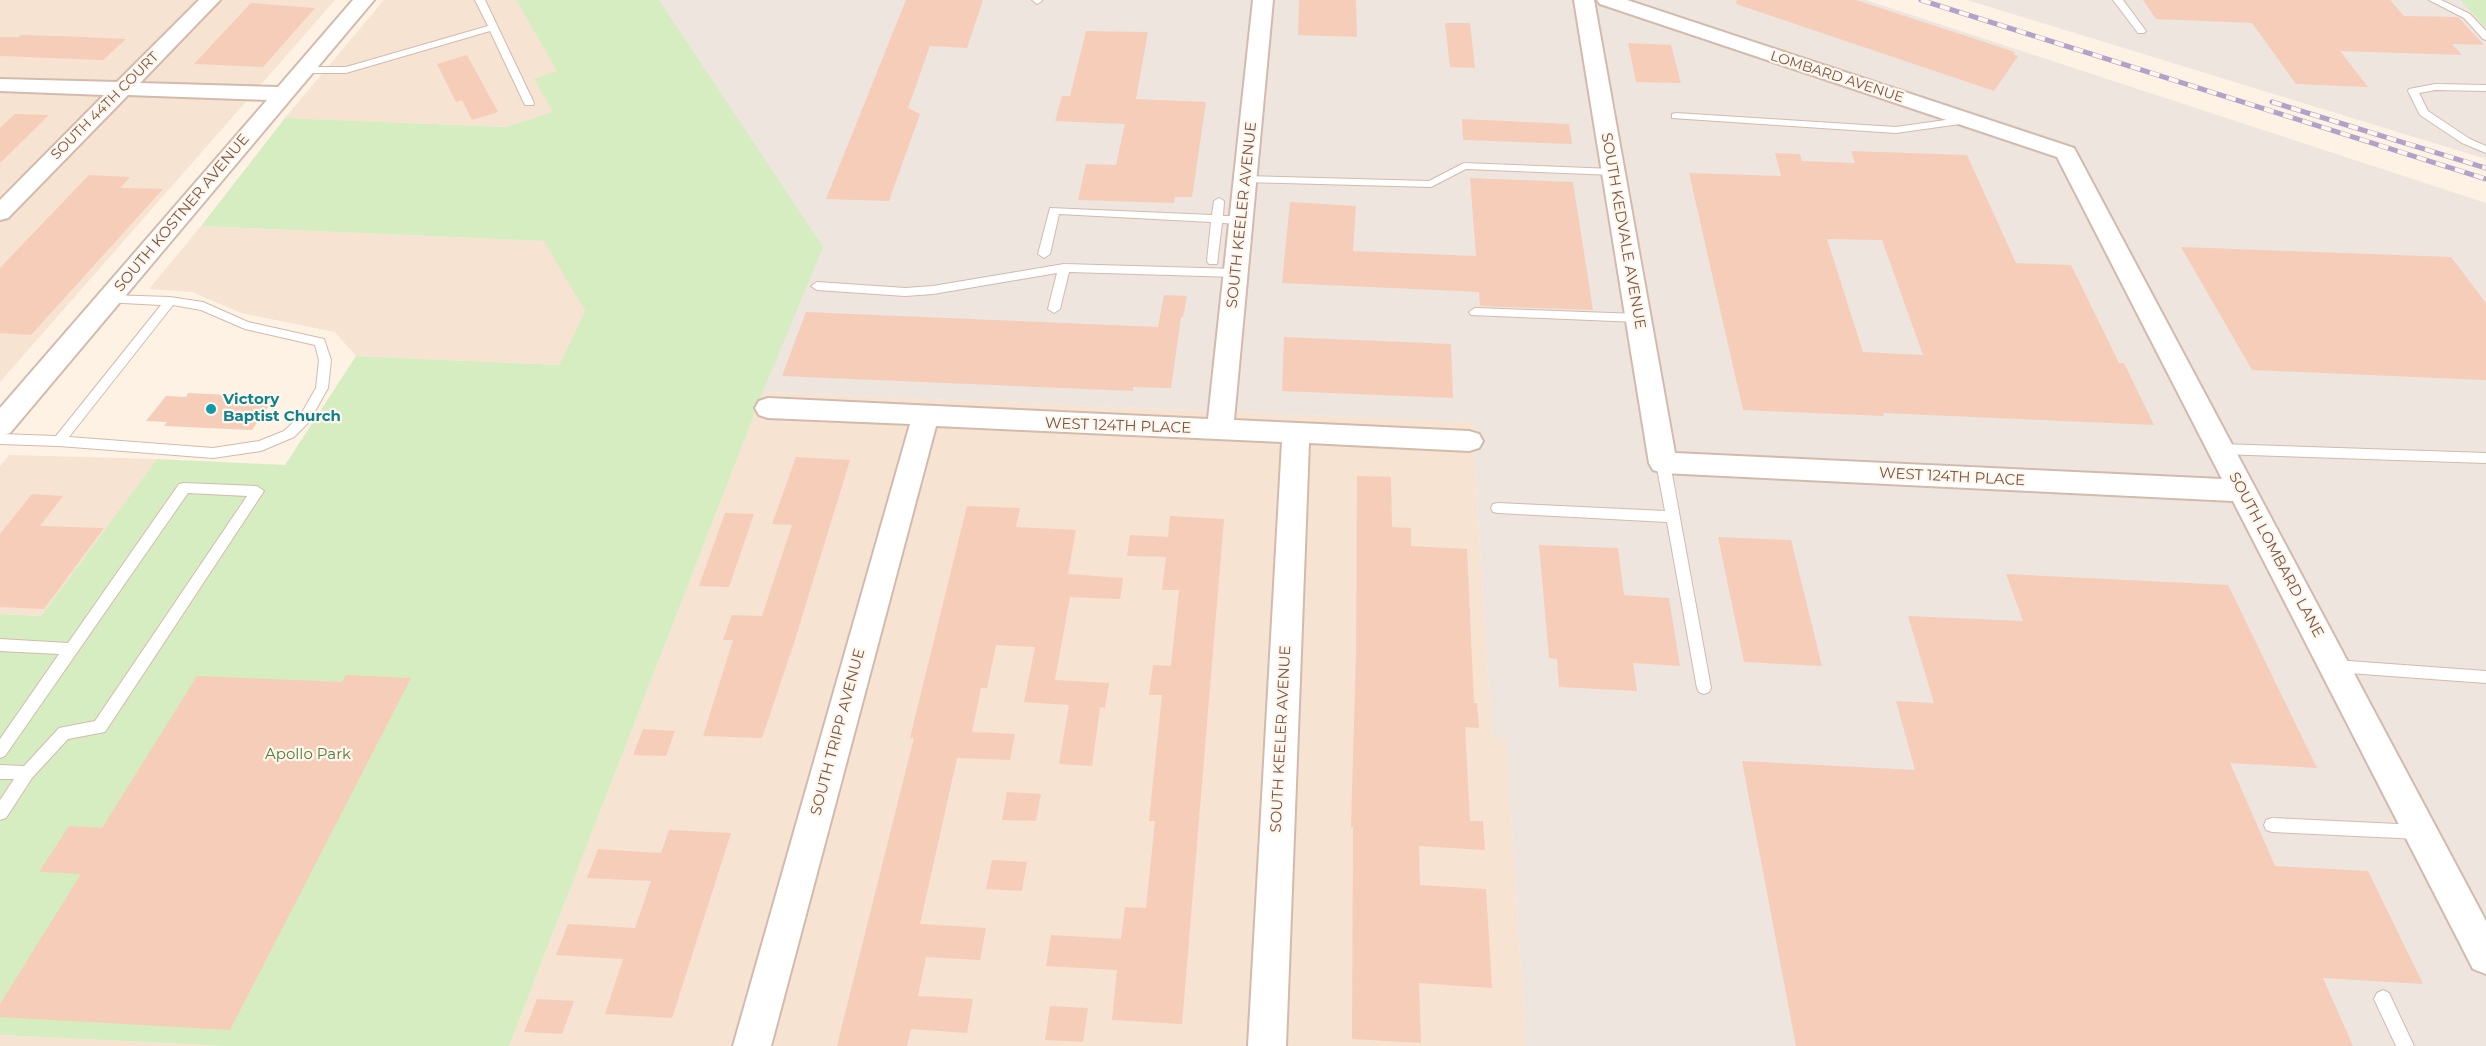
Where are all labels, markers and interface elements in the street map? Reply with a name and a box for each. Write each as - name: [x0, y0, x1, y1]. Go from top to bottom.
- street label: LOMBARD AVENUE: [1768, 47, 1906, 107]
- street label: SOUTH 44TH COURT: [48, 49, 162, 163]
- street label: SOUTH KEELER AVENUE: [1223, 121, 1261, 309]
- street label: SOUTH KOSTNER AVENUE: [111, 131, 253, 295]
- street label: SOUTH KEDVALE AVENUE: [1597, 131, 1649, 331]
- place label: Victory Baptist Church: [223, 391, 341, 426]
- marker: Victory Baptist Church: [204, 402, 218, 416]
- street label: WEST 124TH PLACE: [1045, 414, 1191, 438]
- street label: WEST 124TH PLACE: [1878, 464, 2026, 490]
- street label: SOUTH LOMBARD LANE: [2225, 469, 2327, 641]
- street label: SOUTH KEELER AVENUE: [1267, 645, 1295, 833]
- street label: SOUTH TRIPP AVENUE: [807, 647, 869, 817]
- park label: Apollo Park: [265, 746, 351, 764]

